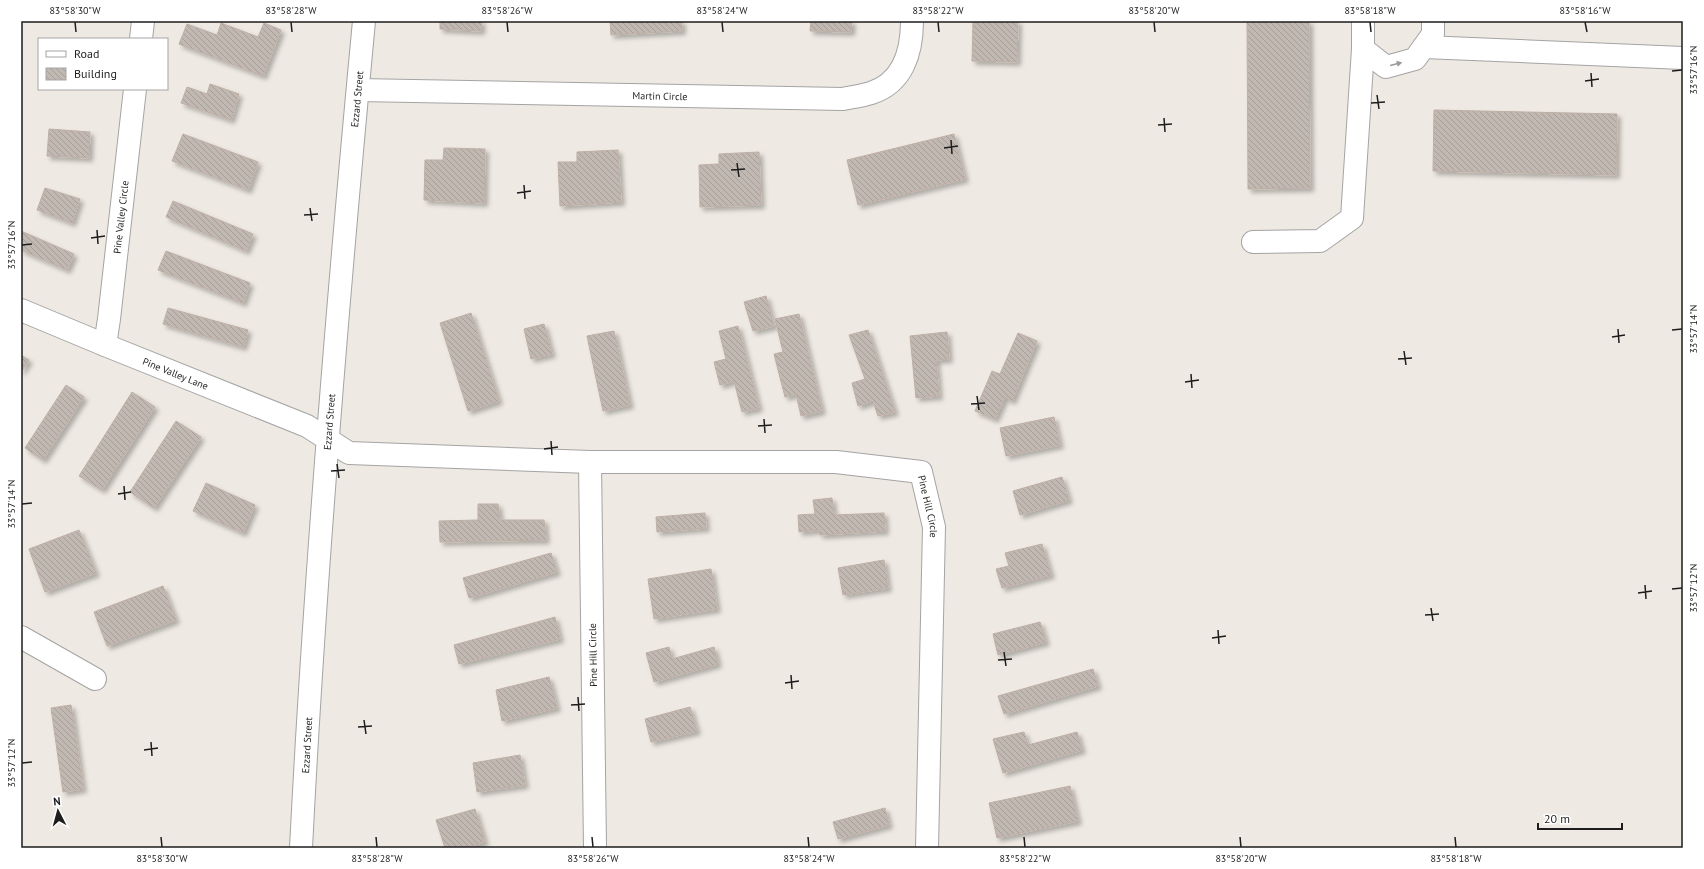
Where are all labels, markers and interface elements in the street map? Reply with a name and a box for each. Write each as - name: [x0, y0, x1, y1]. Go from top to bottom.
- text: 83°58'30"W: [49, 4, 101, 17]
- text: 83°58'28"W: [265, 4, 317, 17]
- text: 83°58'26"W: [481, 4, 533, 17]
- text: 83°58'24"W: [696, 4, 748, 17]
- text: 83°58'22"W: [912, 4, 964, 17]
- text: 83°58'20"W: [1128, 4, 1180, 17]
- text: 83°58'18"W: [1344, 4, 1396, 17]
- text: 83°58'16"W: [1559, 4, 1611, 17]
- legend: [38, 38, 168, 90]
- text: 33°57'16"N: [1687, 45, 1700, 95]
- text: Road: [74, 46, 99, 61]
- one-way arrow: [1390, 61, 1402, 67]
- text: Building: [74, 66, 117, 81]
- street label: Ezzard Street: [348, 70, 366, 128]
- street label: Martin Circle: [632, 89, 688, 103]
- street label: Pine Valley Circle: [110, 180, 131, 254]
- text: 33°57'16"N: [5, 220, 18, 270]
- text: 33°57'14"N: [1687, 304, 1700, 354]
- street label: Pine Valley Lane: [141, 354, 210, 392]
- street label: Ezzard Street: [320, 393, 338, 451]
- street label: Pine Hill Circle: [915, 474, 941, 538]
- text: 33°57'14"N: [5, 479, 18, 529]
- text: 33°57'12"N: [1687, 563, 1700, 613]
- street label: Pine Hill Circle: [586, 623, 600, 687]
- street label: Ezzard Street: [299, 716, 315, 774]
- text: 33°57'12"N: [5, 738, 18, 788]
- north arrow: [38, 791, 78, 831]
- text: N: [53, 794, 61, 808]
- scale bar: [1538, 805, 1622, 831]
- text: 20 m: [1544, 811, 1570, 826]
- text: 83°58'30"W: [136, 852, 188, 865]
- text: 83°58'28"W: [351, 852, 403, 865]
- text: 83°58'26"W: [567, 852, 619, 865]
- text: 83°58'24"W: [783, 852, 835, 865]
- text: 83°58'22"W: [999, 852, 1051, 865]
- text: 83°58'20"W: [1215, 852, 1267, 865]
- text: 83°58'18"W: [1430, 852, 1482, 865]

